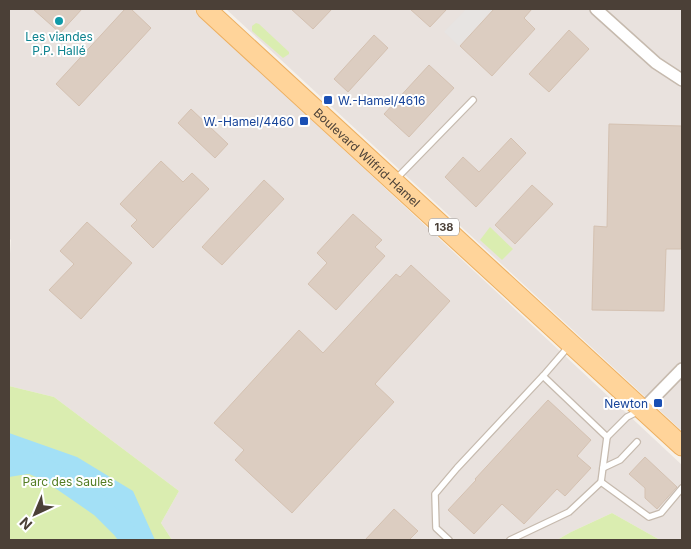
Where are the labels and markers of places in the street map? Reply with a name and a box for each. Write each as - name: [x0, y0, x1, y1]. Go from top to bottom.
- marker: Les viandes P.P. Hallé: [53, 15, 65, 27]
- place label: Les viandes P.P. Hallé: [25, 29, 93, 58]
- place label: W.-Hamel/4616: [338, 93, 426, 108]
- marker: W.-Hamel/4616: [322, 94, 334, 106]
- place label: W.-Hamel/4460: [203, 114, 294, 129]
- marker: W.-Hamel/4460: [298, 115, 310, 127]
- place label: Newton: [604, 396, 648, 411]
- marker: Newton: [652, 397, 664, 409]

